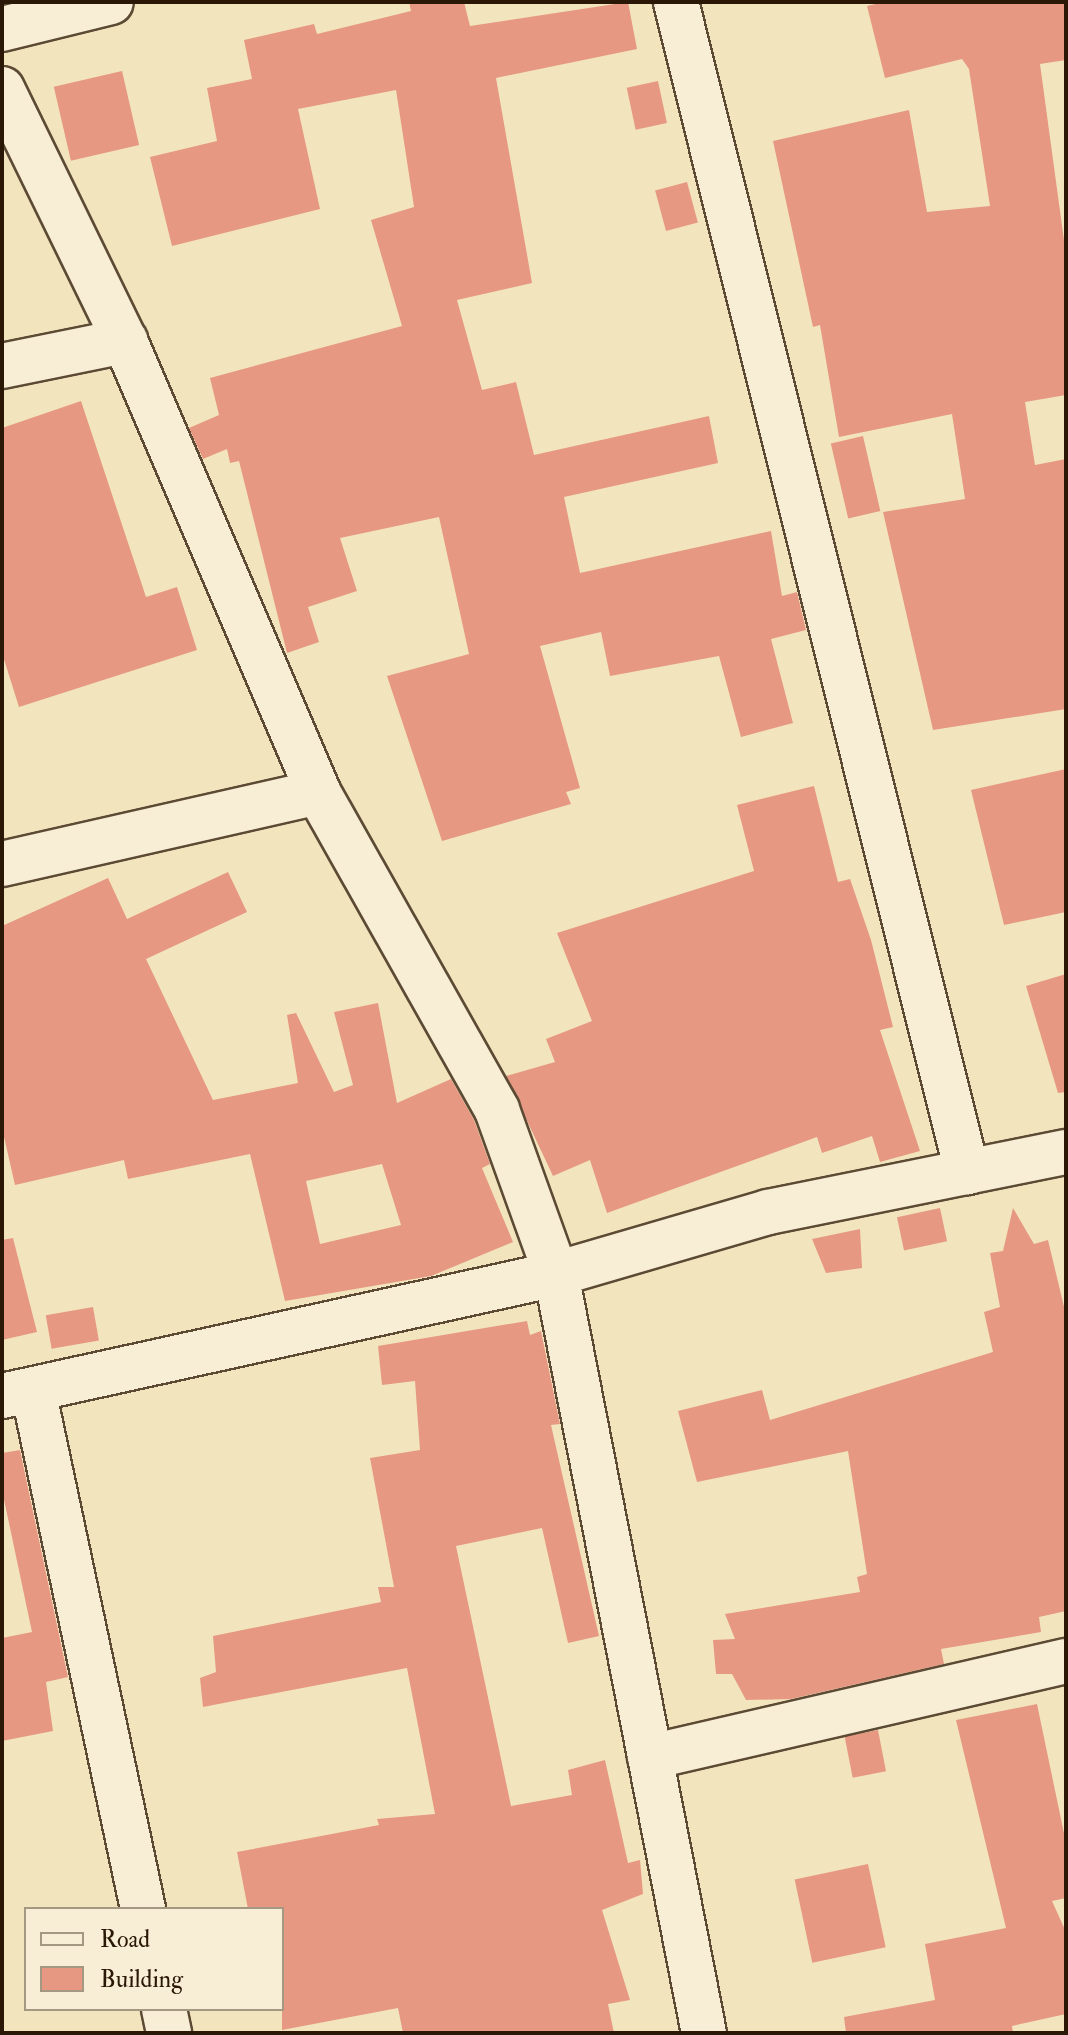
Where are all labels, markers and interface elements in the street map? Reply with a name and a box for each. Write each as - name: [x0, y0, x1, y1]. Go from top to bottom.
- legend: [24, 1907, 284, 2011]
- text: Road: [100, 1924, 150, 1955]
- text: Building: [100, 1964, 183, 1995]

